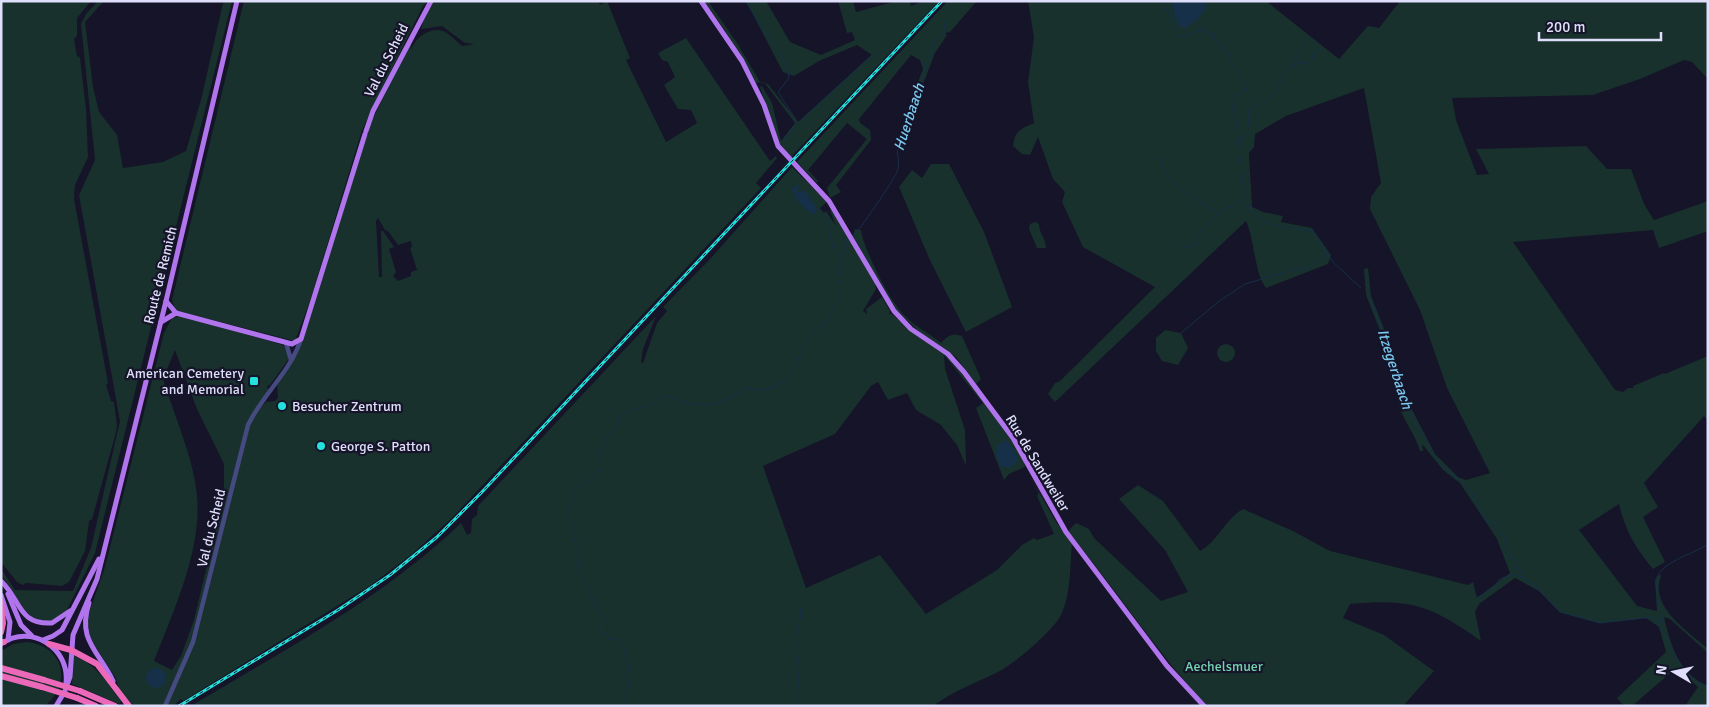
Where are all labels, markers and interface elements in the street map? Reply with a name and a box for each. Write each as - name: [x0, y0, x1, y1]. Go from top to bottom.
- scale bar: [1539, 10, 1662, 42]
- text: 200 m: [1546, 18, 1586, 36]
- street label: Val du Scheid: [361, 21, 412, 100]
- water label: Huerbaach: [890, 80, 929, 153]
- street label: Route de Remich: [140, 225, 181, 326]
- water label: Itzegerbaach: [1374, 327, 1417, 412]
- place label: American Cemetery and Memorial: [126, 365, 244, 398]
- marker: American Cemetery and Memorial: [248, 375, 260, 387]
- place label: Besucher Zentrum: [292, 398, 402, 415]
- marker: Besucher Zentrum: [276, 400, 288, 412]
- street label: Rue de Sandweiler: [1002, 412, 1074, 516]
- place label: George S. Patton: [331, 438, 431, 455]
- marker: George S. Patton: [315, 440, 327, 452]
- street label: Val du Scheid: [194, 487, 229, 569]
- north arrow: [1649, 647, 1699, 697]
- park label: Aechelsmuer: [1185, 658, 1264, 675]
- text: N: [1652, 664, 1671, 676]

